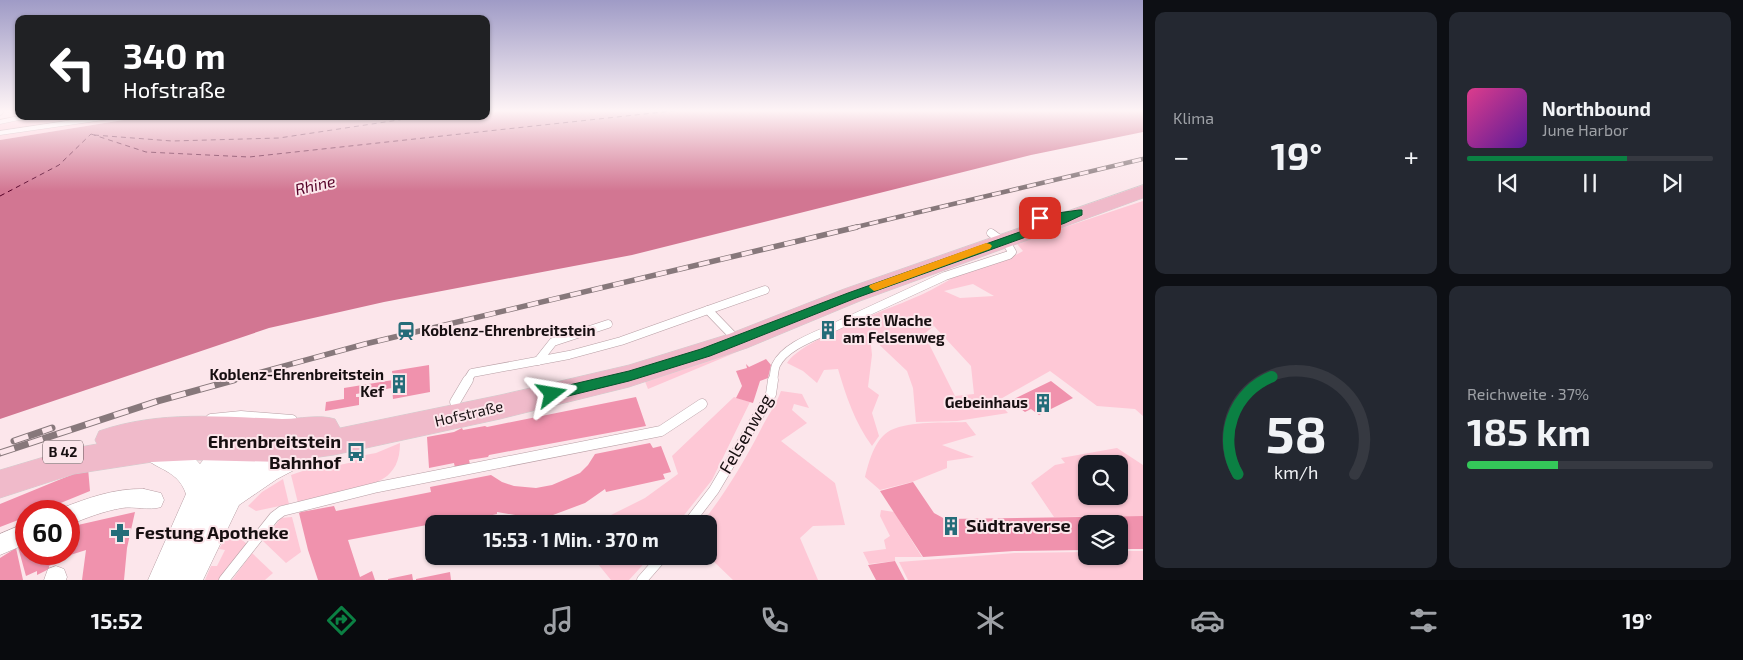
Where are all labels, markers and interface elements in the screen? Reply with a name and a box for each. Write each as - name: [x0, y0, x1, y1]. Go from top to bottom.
- text: 340 m: [123, 34, 226, 76]
- icon: left: [40, 35, 105, 100]
- text: Hofstraße: [123, 76, 226, 102]
- text: Northbound: [1542, 97, 1651, 120]
- text: Klima: [1173, 108, 1214, 127]
- text: June Harbor: [1542, 120, 1629, 139]
- text: 19°: [1271, 132, 1322, 178]
- text: −: [1173, 139, 1189, 173]
- text: +: [1404, 139, 1419, 173]
- icon: previous: [1494, 169, 1522, 197]
- icon: pause: [1576, 169, 1604, 197]
- icon: next: [1658, 169, 1686, 197]
- water label: Rhine: [293, 171, 337, 198]
- pin: [1019, 197, 1061, 239]
- icon: arrive: [1026, 204, 1054, 232]
- place label: Erste Wache am Felsenweg: [843, 311, 945, 346]
- building icon: Erste Wache am Felsenweg: [817, 319, 839, 341]
- station icon: Koblenz-Ehrenbreitstein: [395, 320, 417, 342]
- place label: Koblenz-Ehrenbreitstein: [421, 321, 595, 339]
- place label: Koblenz-Ehrenbreitstein Kef: [210, 365, 385, 400]
- position arrow: [525, 367, 577, 419]
- building icon: Koblenz-Ehrenbreitstein Kef: [388, 373, 410, 395]
- text: Reichweite · 37%: [1467, 384, 1589, 403]
- street label: Felsenweg: [714, 390, 777, 477]
- building icon: Gebeinhaus: [1032, 392, 1054, 414]
- place label: Gebeinhaus: [945, 393, 1028, 411]
- street label: Hofstraße: [433, 396, 505, 430]
- text: 58: [1265, 401, 1327, 463]
- text: 185 km: [1467, 408, 1591, 454]
- place label: Ehrenbreitstein Bahnhof: [208, 430, 342, 473]
- road number: B 42: [43, 441, 83, 464]
- bus stop icon: Ehrenbreitstein Bahnhof: [345, 441, 367, 463]
- map controls: [1078, 455, 1128, 565]
- button: search: [1078, 455, 1128, 505]
- text: km/h: [1274, 461, 1318, 483]
- speed limit sign: 60: [15, 500, 80, 565]
- place label: Südtraverse: [966, 514, 1071, 536]
- building icon: Südtraverse: [940, 515, 962, 537]
- button: layers: [1078, 515, 1128, 565]
- place label: Festung Apotheke: [135, 521, 289, 543]
- pharmacy icon: Festung Apotheke: [109, 522, 131, 544]
- text: 15:53 · 1 Min. · 370 m: [483, 528, 659, 551]
- icon: directions: [324, 603, 359, 638]
- icon: music: [541, 603, 576, 638]
- icon: phone: [757, 603, 792, 638]
- icon: climate: [973, 603, 1008, 638]
- icon: car: [1190, 603, 1225, 638]
- icon: filters: [1406, 603, 1441, 638]
- text: 15:52: [91, 607, 143, 633]
- text: 19°: [1622, 607, 1652, 633]

